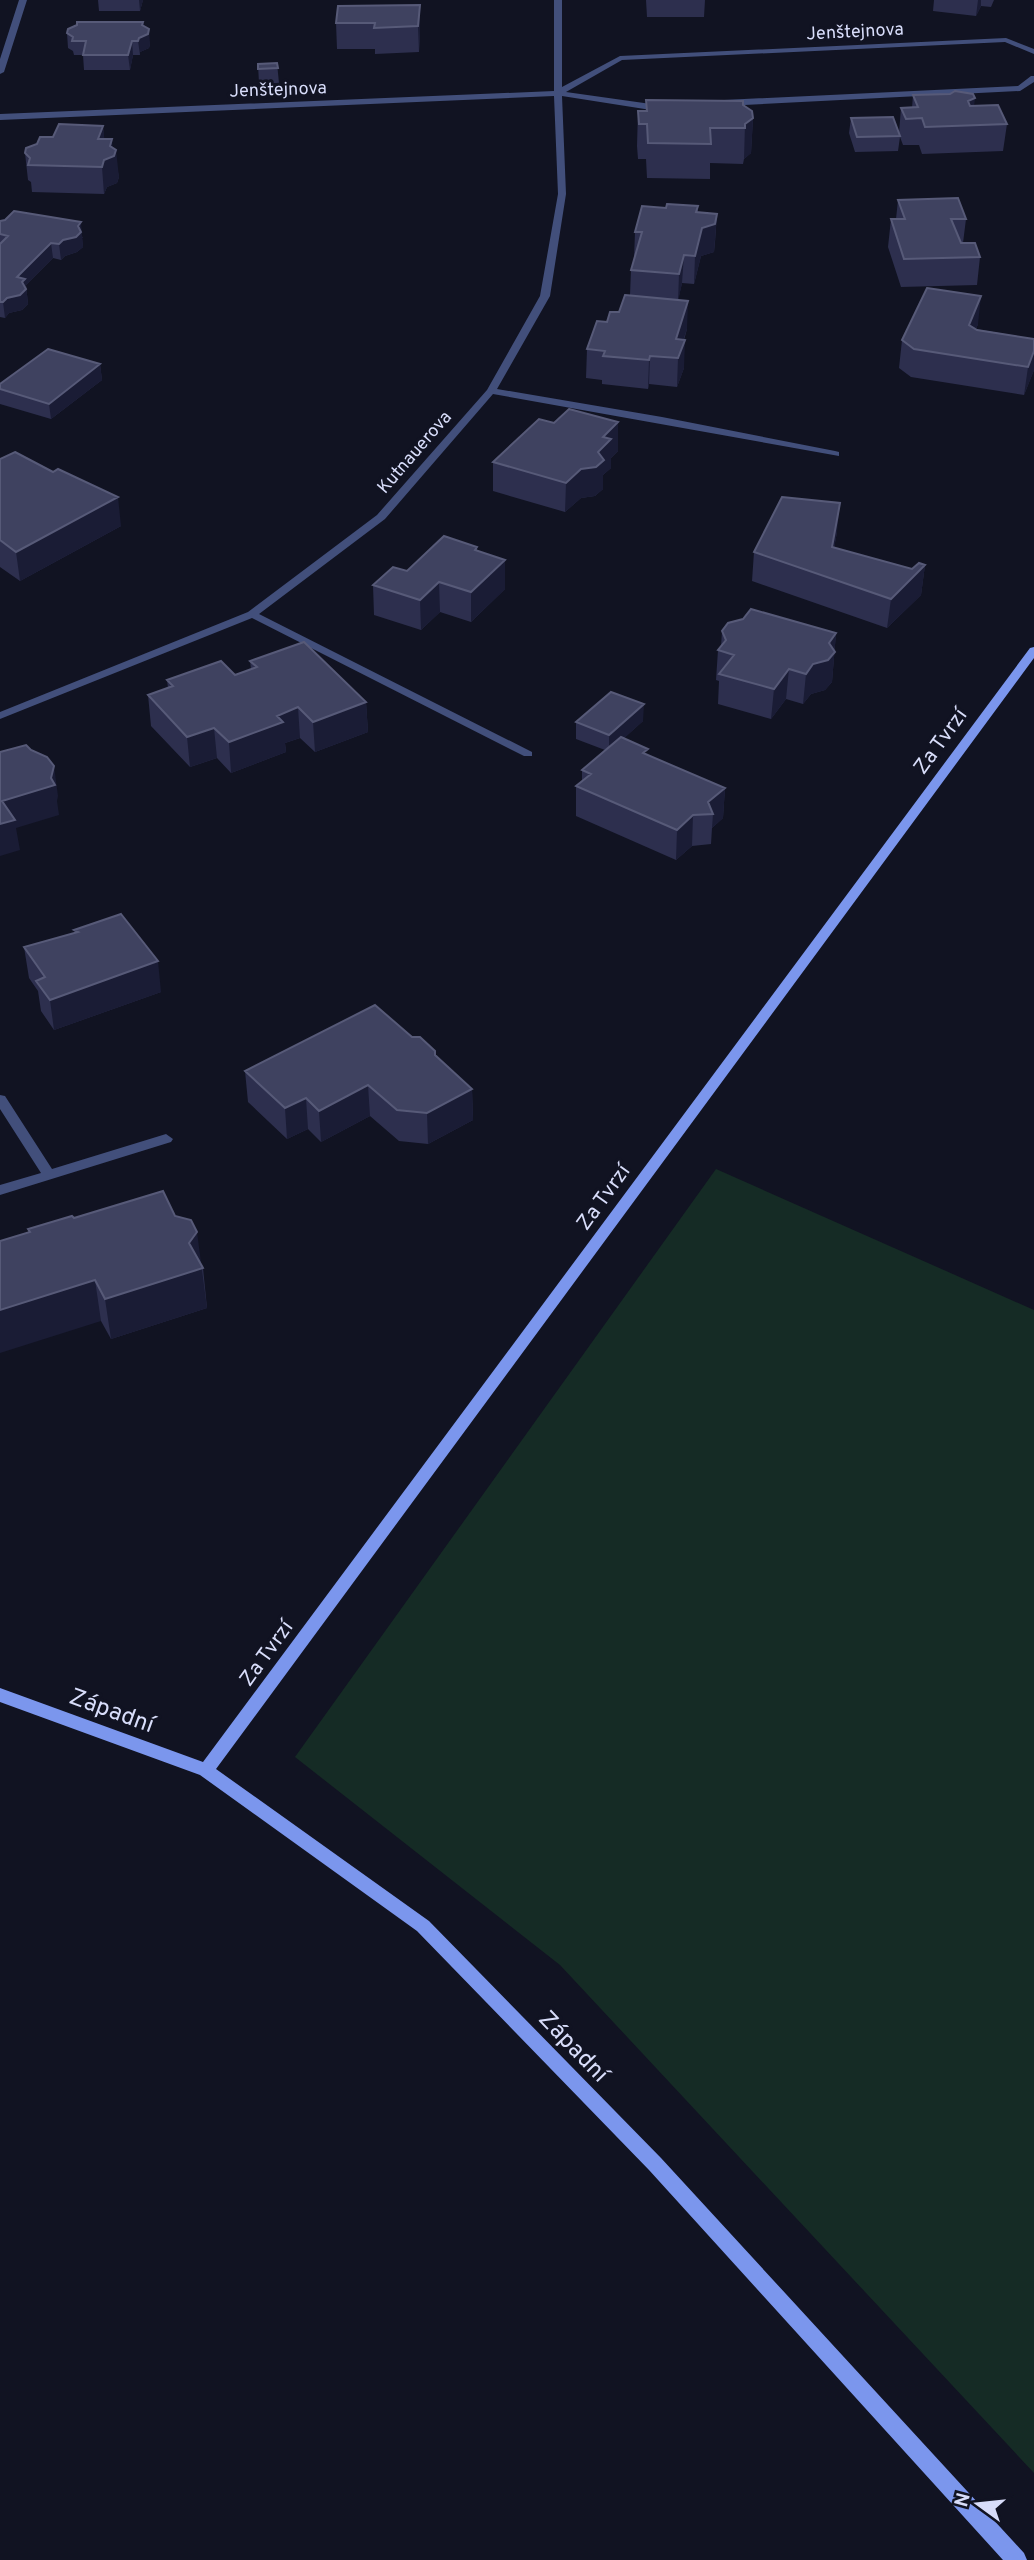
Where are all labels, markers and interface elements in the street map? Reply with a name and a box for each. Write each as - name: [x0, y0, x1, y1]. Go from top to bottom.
- street label: Jenštejnova: [806, 18, 904, 47]
- street label: Jenštejnova: [229, 77, 327, 104]
- street label: Kutnauerova: [373, 407, 457, 499]
- street label: Za Tvrzí: [908, 702, 975, 780]
- street label: Za Tvrzí: [571, 1158, 638, 1236]
- street label: Za Tvrzí: [234, 1614, 301, 1692]
- street label: Západní: [65, 1683, 160, 1742]
- street label: Západní: [531, 2005, 615, 2091]
- north arrow: [943, 2469, 1013, 2539]
- text: N: [950, 2490, 977, 2510]

